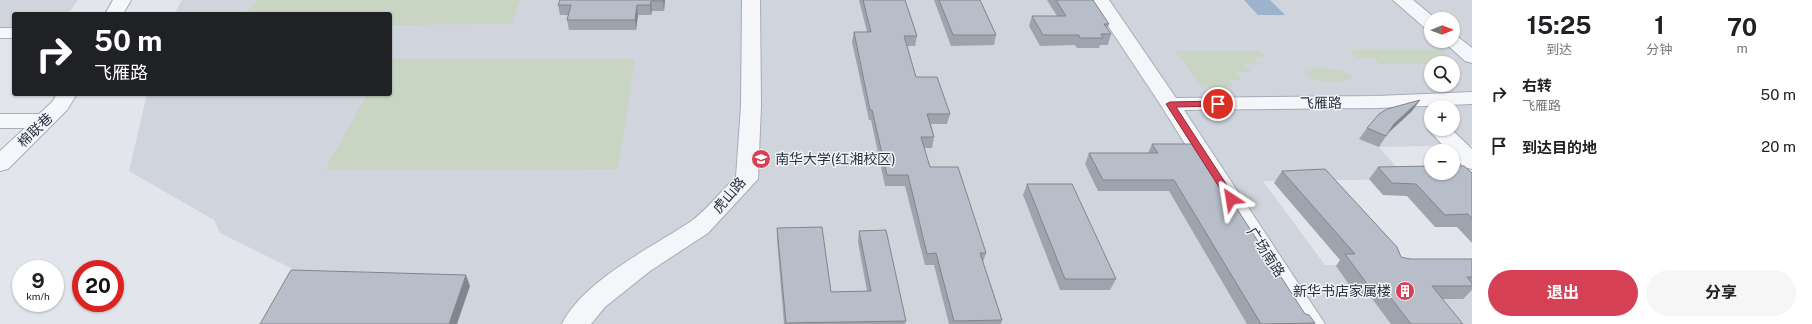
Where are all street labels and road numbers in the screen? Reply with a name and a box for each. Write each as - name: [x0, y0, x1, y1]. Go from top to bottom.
- street label: 飞雁路: [1300, 95, 1342, 111]
- street label: 棉联巷: [14, 110, 56, 150]
- street label: 虎山路: [709, 174, 749, 216]
- street label: 广场南路: [1244, 224, 1288, 280]

